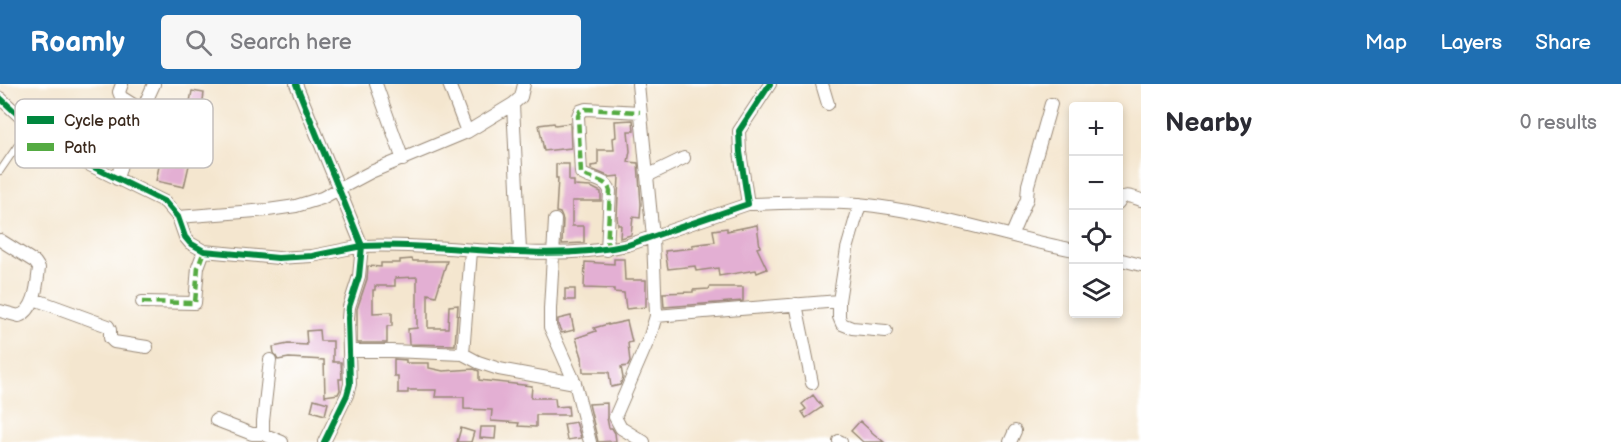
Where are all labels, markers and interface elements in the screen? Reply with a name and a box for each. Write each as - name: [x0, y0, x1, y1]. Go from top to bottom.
- search box: [161, 15, 581, 69]
- text: Roamly: [30, 26, 125, 59]
- icon: search: [182, 26, 215, 59]
- text: Search here: [230, 29, 352, 56]
- text: Map: [1365, 30, 1407, 55]
- text: Layers: [1440, 30, 1502, 55]
- text: Share: [1535, 30, 1591, 55]
- legend: [15, 99, 213, 168]
- map controls: [1069, 102, 1123, 318]
- button: +: [1069, 102, 1123, 156]
- text: Nearby: [1165, 108, 1252, 139]
- text: 0 results: [1520, 111, 1597, 135]
- text: Cycle path: [64, 112, 140, 131]
- text: Path: [64, 139, 96, 158]
- button: −: [1069, 156, 1123, 210]
- button: locate: [1069, 210, 1123, 264]
- button: layers: [1069, 264, 1123, 318]

